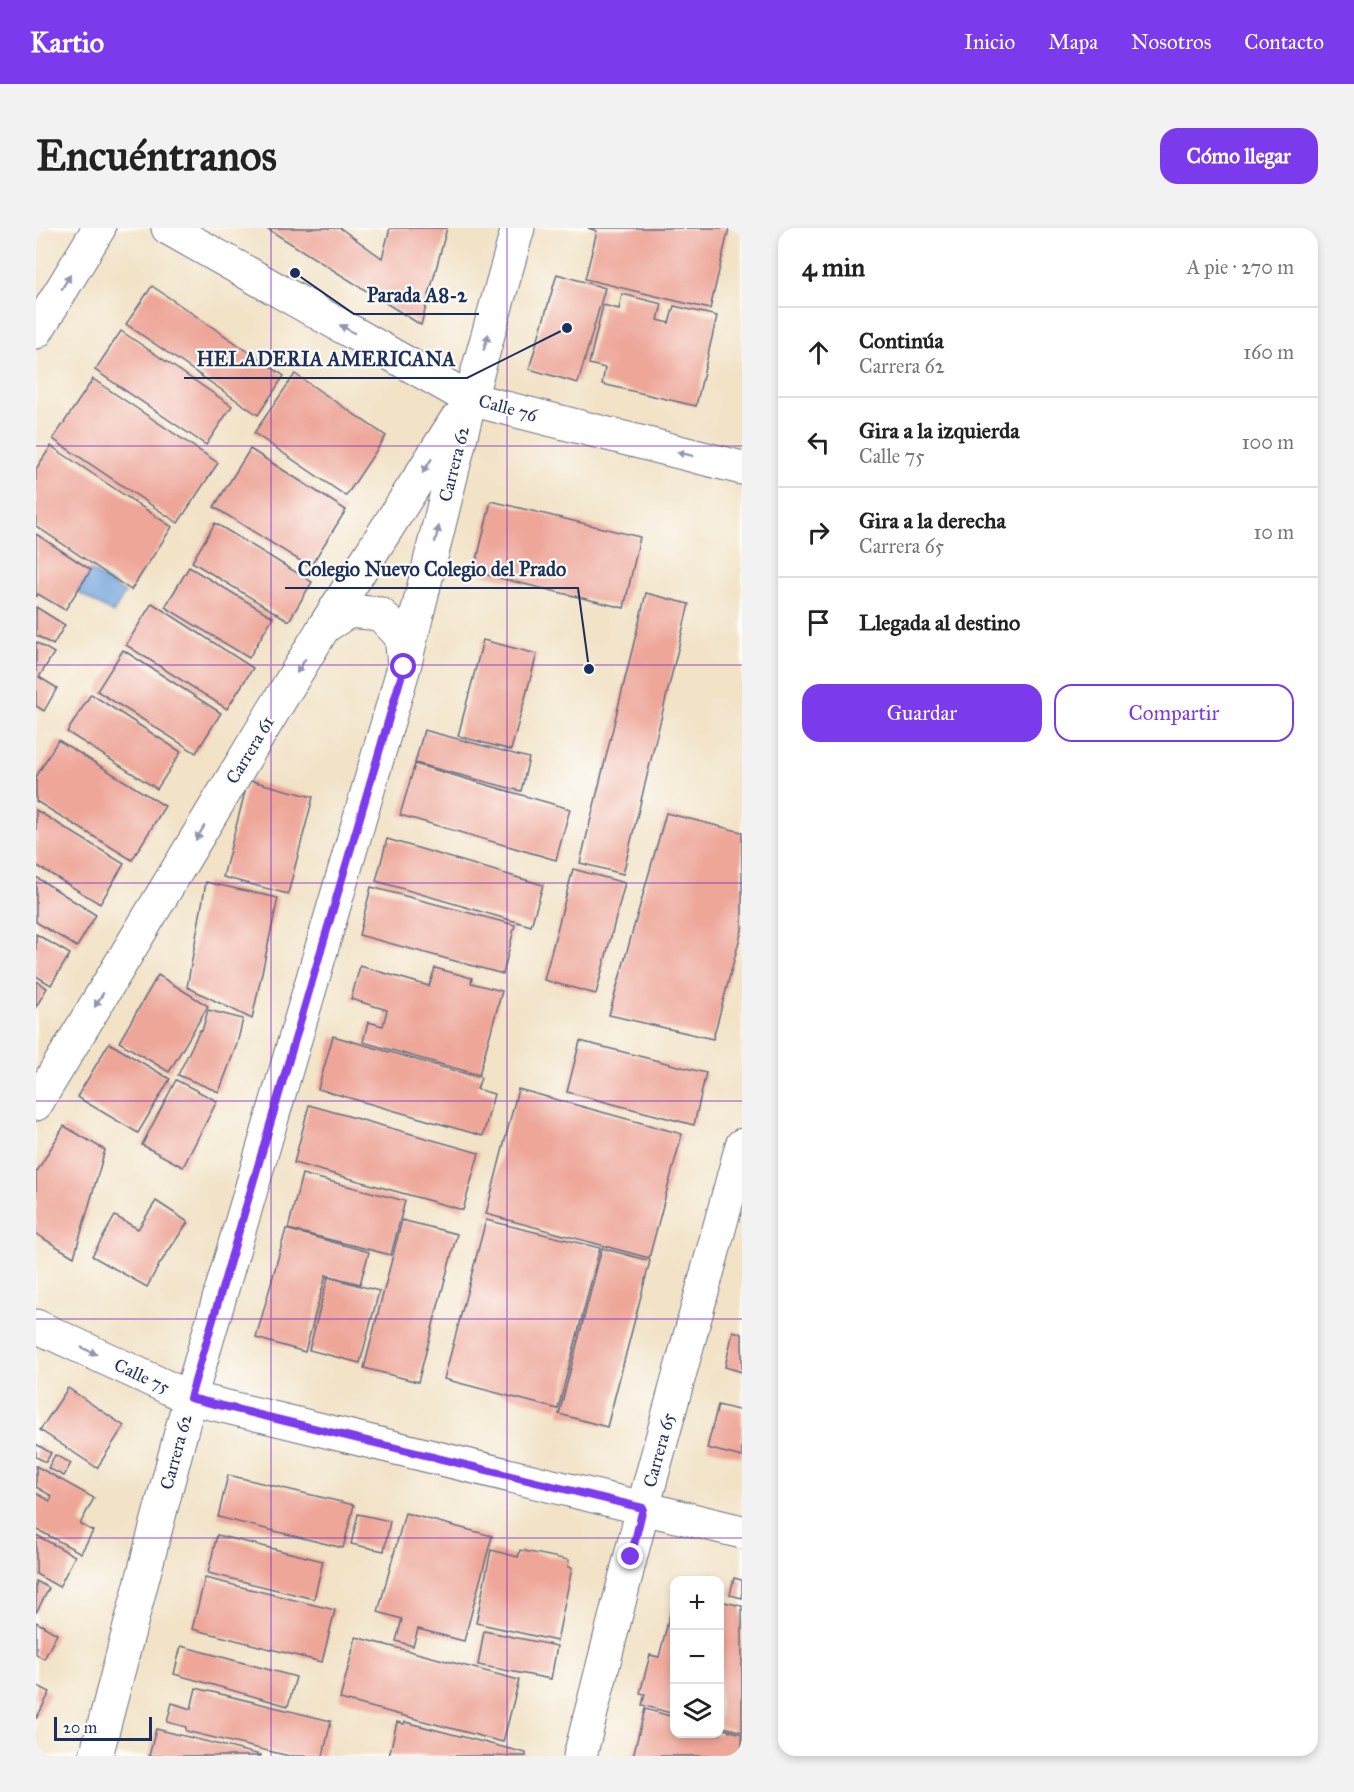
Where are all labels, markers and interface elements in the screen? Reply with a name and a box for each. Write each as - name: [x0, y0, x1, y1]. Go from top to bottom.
- text: Kartio: [30, 25, 104, 60]
- text: Inicio: [964, 29, 1015, 55]
- text: Mapa: [1048, 29, 1098, 55]
- text: Nosotros: [1131, 29, 1211, 55]
- text: Contacto: [1244, 29, 1324, 55]
- button: Cómo llegar: [1160, 128, 1318, 184]
- text: Encuéntranos: [36, 130, 277, 182]
- text: 4 min: [802, 251, 865, 283]
- text: A pie · 270 m: [1187, 255, 1294, 279]
- one-way arrow: [61, 274, 72, 290]
- callout: Parada A8-2: [354, 276, 479, 314]
- text: Parada A8-2: [367, 283, 468, 307]
- one-way arrow: [339, 325, 356, 335]
- text: Continúa: [859, 327, 944, 354]
- one-way arrow: [482, 333, 491, 351]
- icon: ahead: [802, 336, 835, 369]
- callout: HELADERIA AMERICANA: [184, 340, 467, 378]
- text: 160 m: [1243, 340, 1294, 364]
- text: HELADERIA AMERICANA: [197, 347, 456, 371]
- text: Carrera 62: [859, 354, 945, 378]
- street label: Calle 76: [476, 390, 540, 427]
- text: Gira a la izquierda: [859, 417, 1020, 444]
- street label: Carrera 62: [434, 424, 474, 504]
- icon: left: [802, 426, 835, 459]
- text: 100 m: [1242, 430, 1294, 454]
- text: Calle 75: [859, 444, 924, 468]
- one-way arrow: [676, 449, 694, 458]
- one-way arrow: [422, 457, 433, 474]
- text: Gira a la derecha: [859, 507, 1006, 534]
- icon: right: [802, 516, 835, 549]
- text: 10 m: [1253, 520, 1294, 544]
- one-way arrow: [432, 525, 442, 543]
- text: Carrera 65: [859, 534, 944, 558]
- callout: Colegio Nuevo Colegio del Prado: [285, 550, 578, 588]
- text: Colegio Nuevo Colegio del Prado: [298, 557, 566, 582]
- icon: arrive: [802, 606, 835, 639]
- text: Llegada al destino: [859, 609, 1020, 636]
- route start: [390, 653, 416, 679]
- one-way arrow: [295, 658, 306, 674]
- button: Guardar: [802, 684, 1042, 742]
- button: Compartir: [1054, 684, 1294, 742]
- street label: Carrera 61: [221, 712, 279, 788]
- one-way arrow: [194, 825, 205, 841]
- one-way arrow: [94, 992, 105, 1008]
- one-way arrow: [81, 1346, 99, 1356]
- street label: Calle 75: [111, 1354, 174, 1399]
- street label: Carrera 65: [638, 1410, 680, 1490]
- street label: Carrera 62: [155, 1412, 197, 1492]
- route end: [617, 1543, 643, 1569]
- map controls: [670, 1576, 724, 1738]
- button: +: [670, 1576, 724, 1630]
- button: −: [670, 1630, 724, 1684]
- button: layers: [670, 1684, 724, 1738]
- scale bar: [54, 1714, 152, 1742]
- text: 20 m: [63, 1718, 97, 1737]

